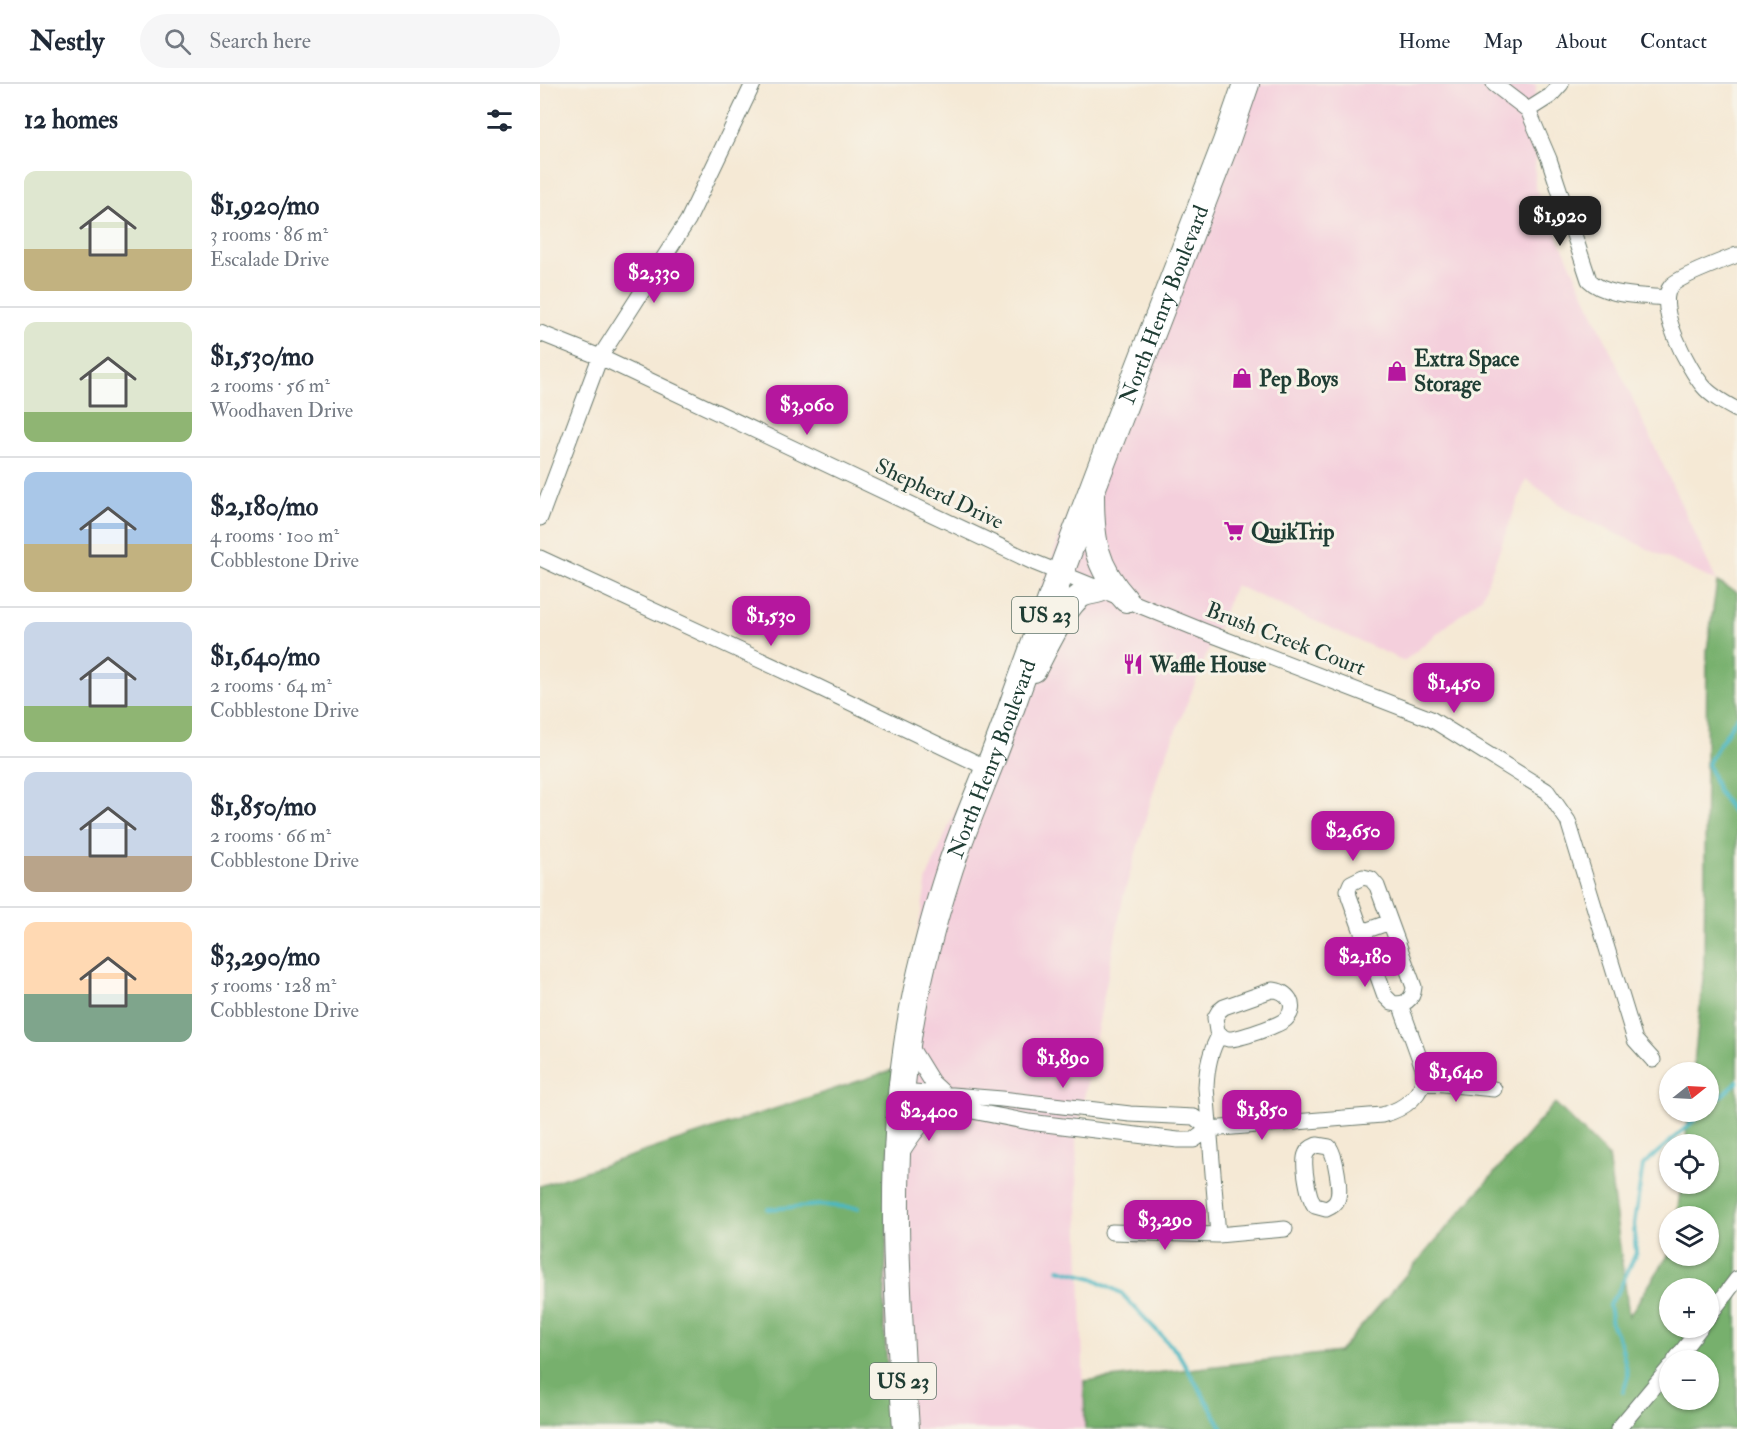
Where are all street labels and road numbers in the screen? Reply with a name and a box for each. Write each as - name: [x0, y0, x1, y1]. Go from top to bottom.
- street label: North Henry Boulevard: [1113, 201, 1215, 408]
- street label: Shepherd Drive: [870, 452, 1008, 537]
- street label: Brush Creek Court: [1202, 596, 1369, 682]
- road number: US 23: [1012, 597, 1078, 633]
- street label: North Henry Boulevard: [941, 656, 1043, 862]
- road number: US 23: [870, 1363, 936, 1399]

